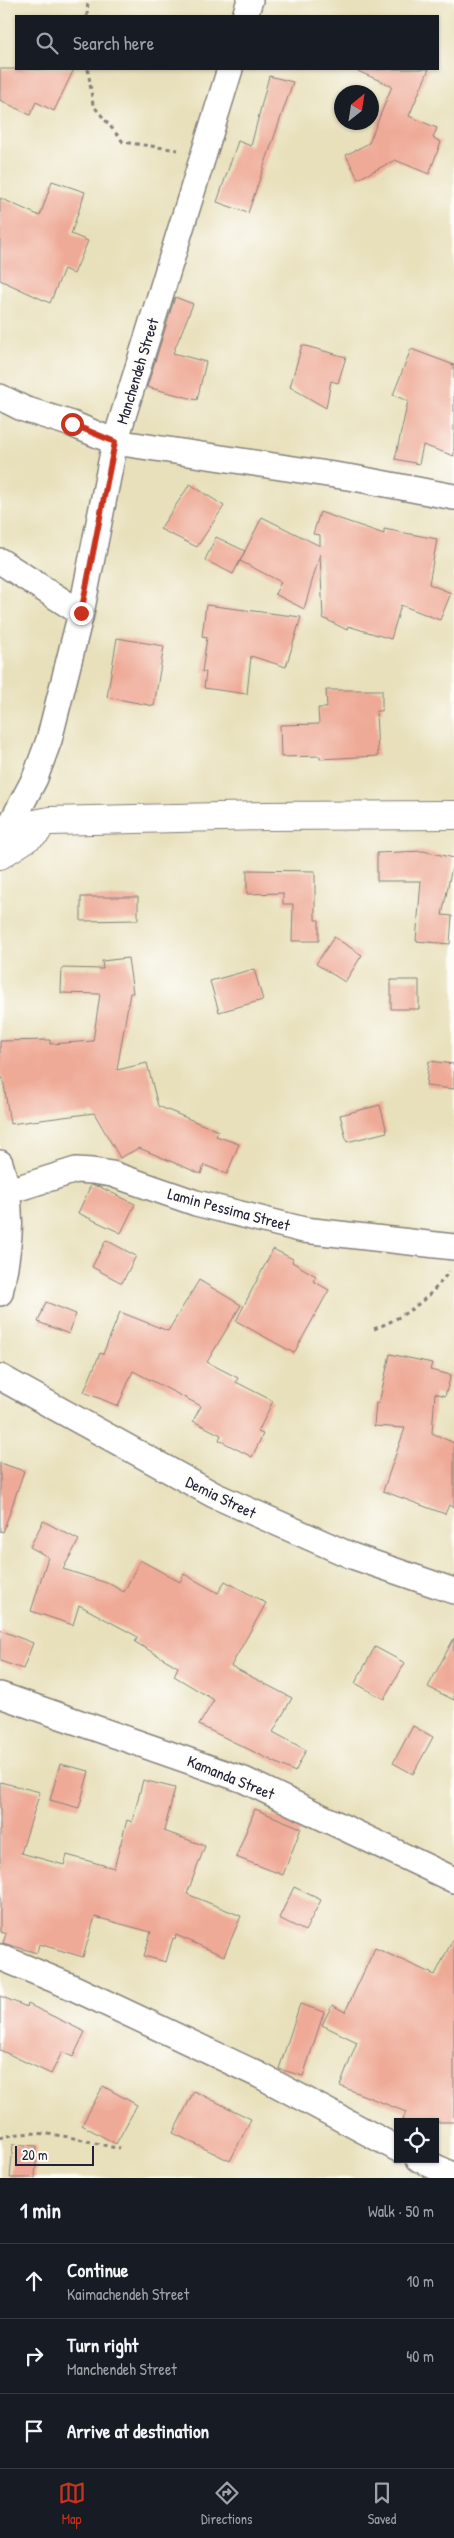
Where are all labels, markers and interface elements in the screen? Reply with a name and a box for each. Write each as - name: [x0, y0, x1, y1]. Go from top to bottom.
- search box: [15, 15, 439, 70]
- icon: search: [33, 29, 61, 57]
- text: Search here: [73, 30, 154, 56]
- north arrow: [334, 85, 379, 130]
- street label: Manchendeh Street: [110, 315, 164, 427]
- route start: [61, 413, 84, 436]
- route end: [70, 602, 93, 625]
- street label: Lamin Pessima Street: [165, 1182, 293, 1236]
- street label: Demia Street: [182, 1471, 260, 1524]
- street label: Kamanda Street: [184, 1749, 278, 1805]
- map controls: [394, 2118, 439, 2163]
- button: locate: [394, 2118, 439, 2163]
- scale bar: [15, 2143, 94, 2166]
- text: 20 m: [22, 2145, 48, 2164]
- text: 1 min: [20, 2196, 61, 2225]
- text: Walk · 50 m: [368, 2200, 434, 2222]
- text: Continue: [67, 2257, 128, 2283]
- icon: ahead: [20, 2267, 48, 2295]
- text: 10 m: [406, 2270, 434, 2292]
- text: Kaimachendeh Street: [67, 2283, 189, 2305]
- text: Turn right: [67, 2332, 138, 2358]
- icon: right: [20, 2342, 48, 2370]
- text: 40 m: [406, 2345, 434, 2367]
- text: Manchendeh Street: [67, 2358, 177, 2380]
- icon: arrive: [20, 2417, 48, 2445]
- text: Arrive at destination: [67, 2418, 209, 2444]
- tab: Map: [58, 2479, 86, 2528]
- tab: Directions: [201, 2479, 252, 2528]
- tab: Saved: [368, 2479, 396, 2528]

